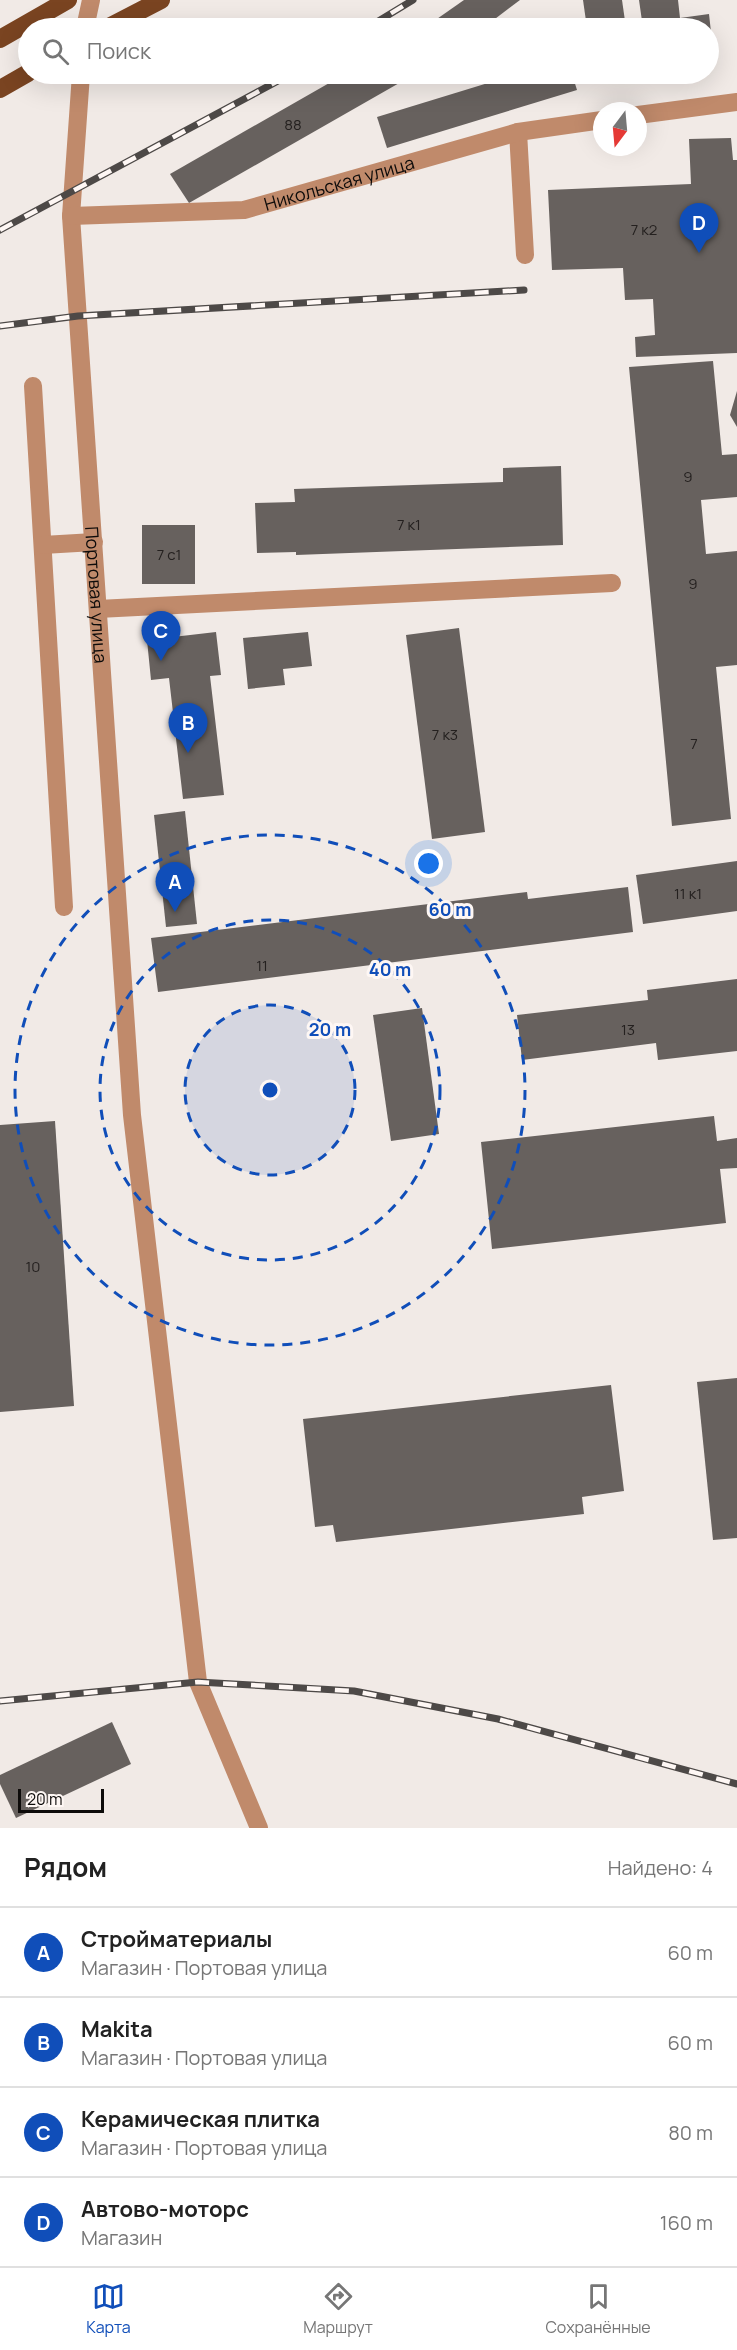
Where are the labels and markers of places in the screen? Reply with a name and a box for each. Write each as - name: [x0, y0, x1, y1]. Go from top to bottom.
- pin: D: [680, 204, 718, 253]
- pin: C: [142, 612, 180, 661]
- pin: B: [168, 704, 207, 753]
- pin: A: [156, 862, 195, 912]
- centre of rings: [260, 1080, 280, 1100]

